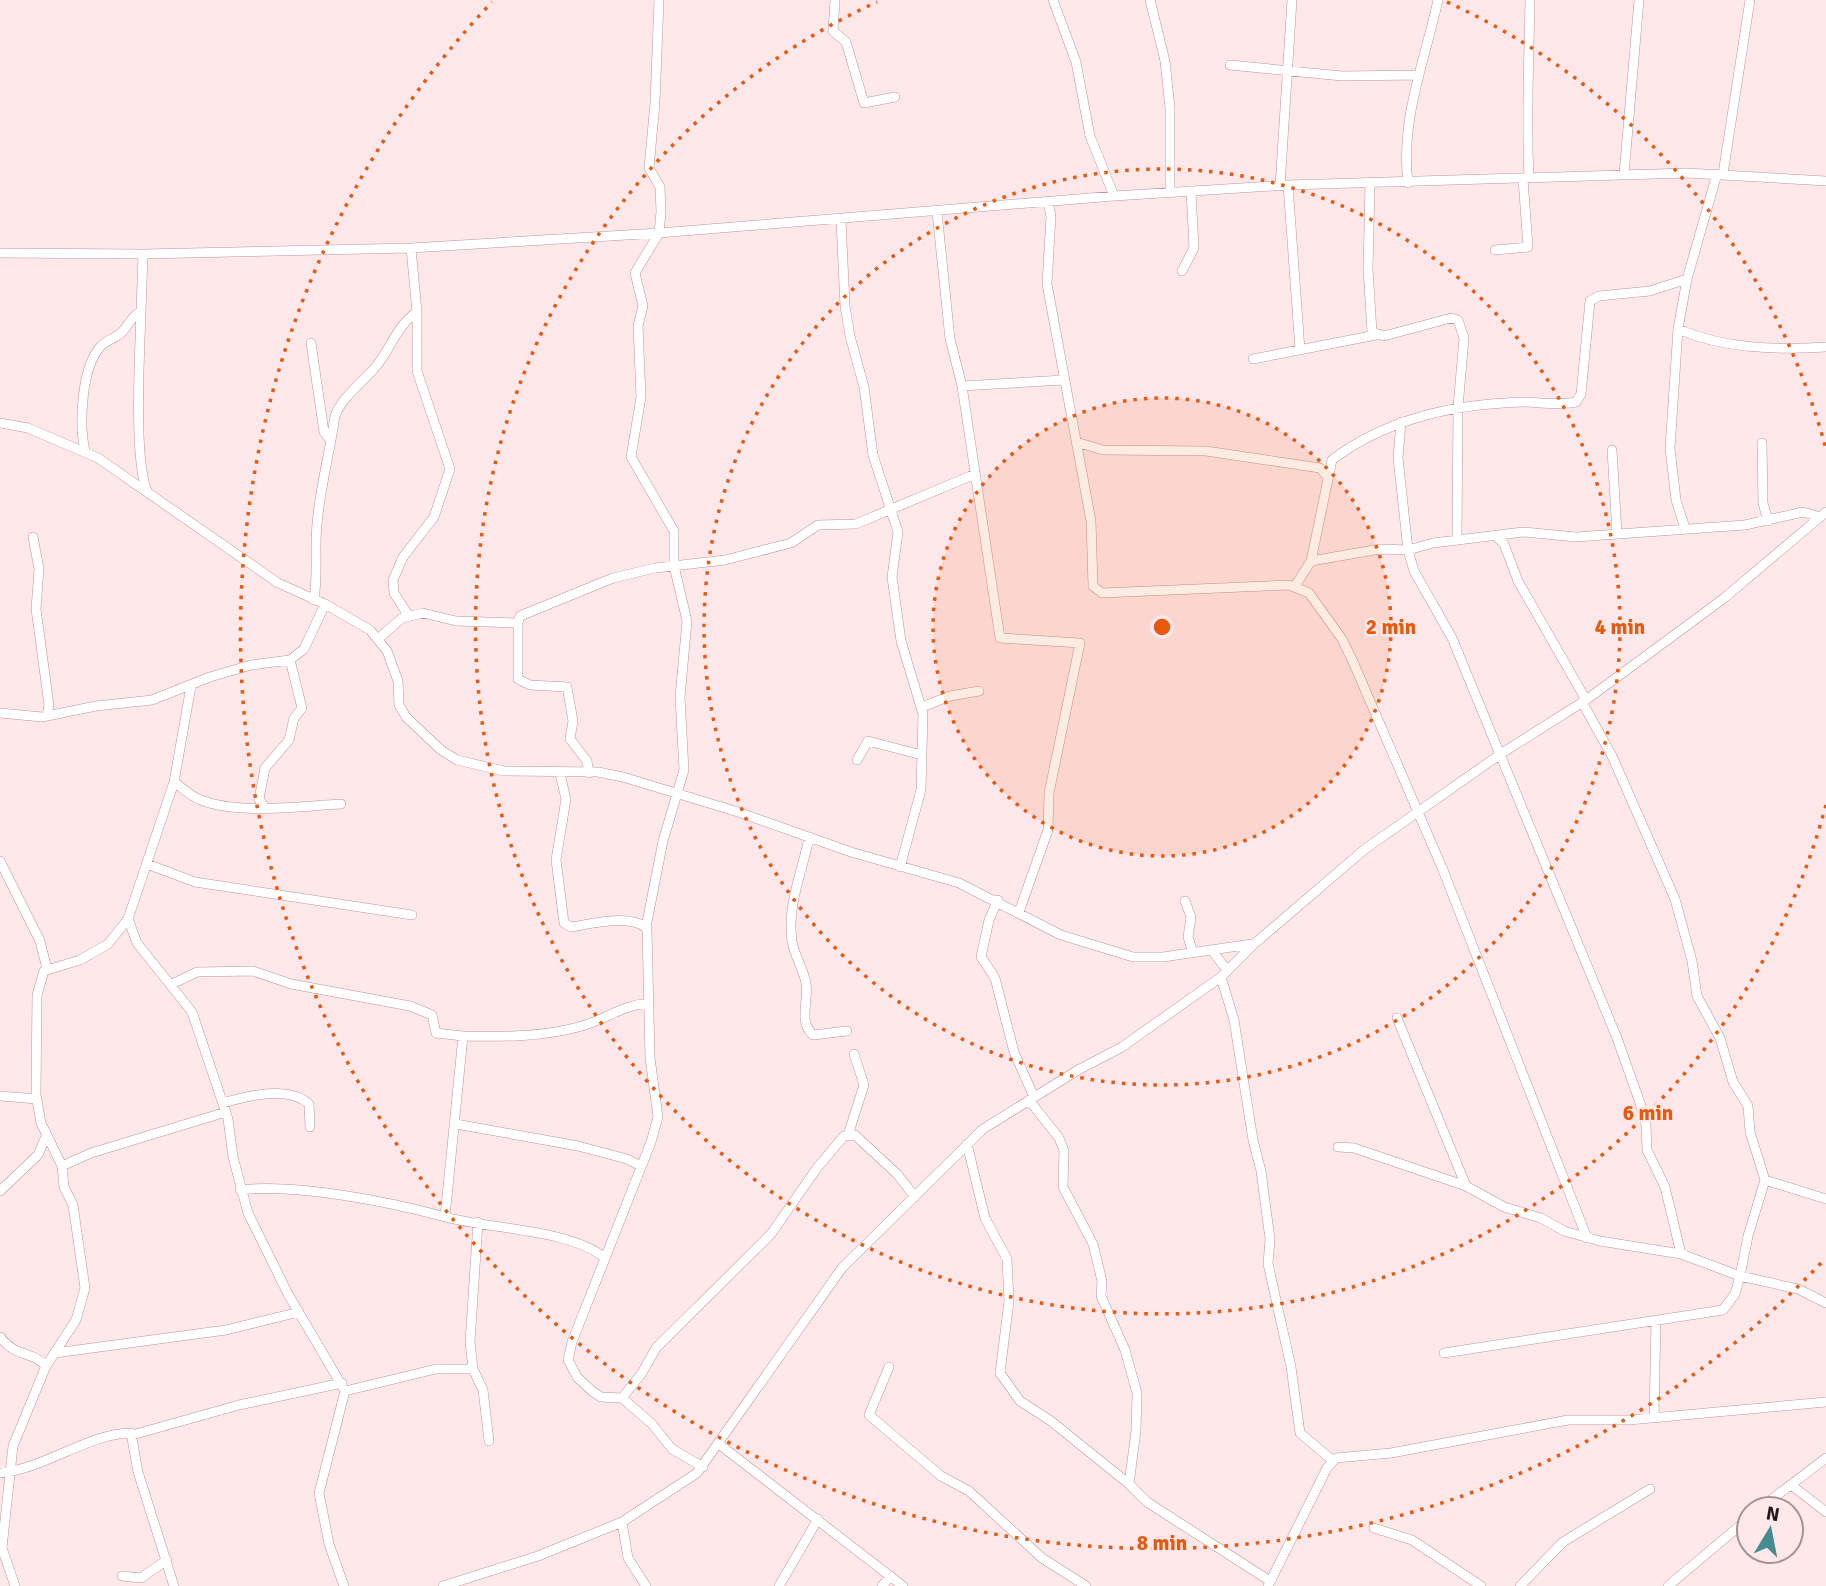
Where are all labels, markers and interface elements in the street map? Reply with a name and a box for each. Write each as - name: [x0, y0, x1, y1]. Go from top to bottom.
- text: 2 min: [1366, 614, 1416, 640]
- text: 4 min: [1595, 614, 1645, 640]
- centre of rings: [1150, 615, 1174, 639]
- text: 6 min: [1623, 1100, 1673, 1126]
- north arrow: [1735, 1495, 1805, 1565]
- text: N: [1764, 1501, 1781, 1527]
- text: 8 min: [1137, 1530, 1187, 1556]

